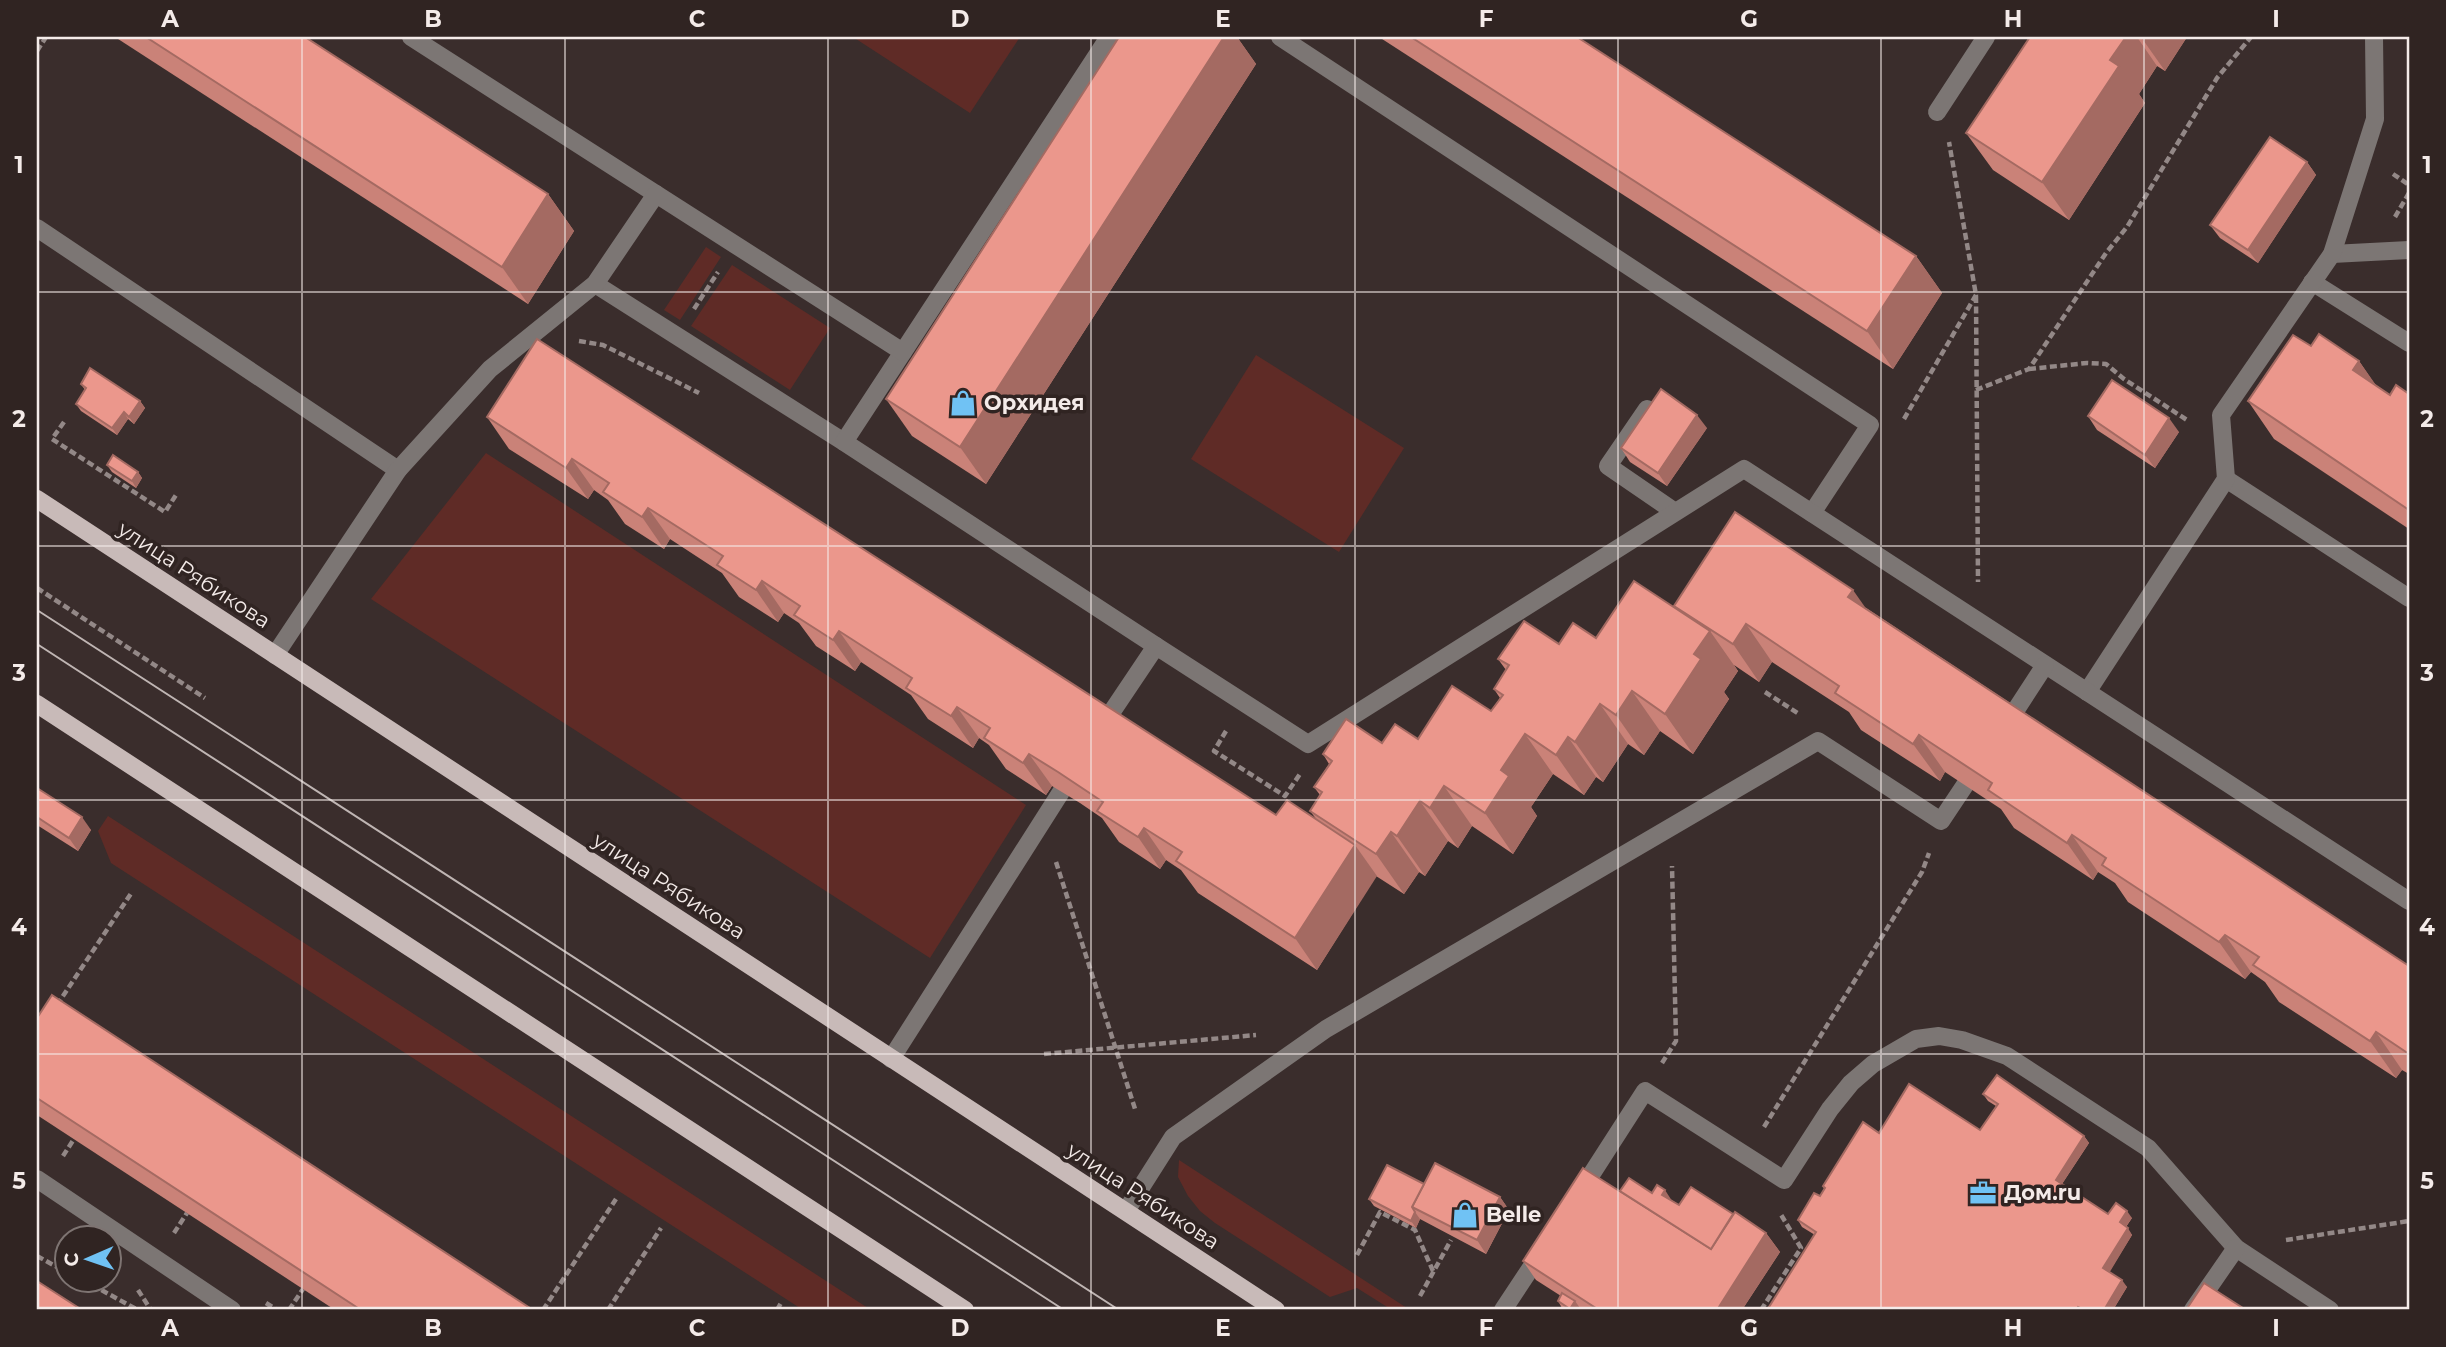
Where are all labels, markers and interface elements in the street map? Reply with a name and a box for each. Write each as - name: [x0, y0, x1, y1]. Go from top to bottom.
- text: A: [160, 5, 179, 33]
- text: B: [424, 5, 442, 33]
- text: C: [689, 5, 706, 33]
- text: D: [951, 5, 970, 33]
- text: E: [1215, 5, 1231, 33]
- text: F: [1479, 5, 1494, 33]
- text: G: [1740, 5, 1758, 33]
- text: H: [2004, 5, 2022, 33]
- text: I: [2272, 5, 2280, 33]
- text: 1: [14, 151, 24, 179]
- text: 1: [2422, 151, 2432, 179]
- shop icon: Орхидея: [948, 388, 978, 418]
- place label: Орхидея: [984, 390, 1084, 415]
- text: 2: [12, 405, 26, 433]
- text: 2: [2420, 405, 2434, 433]
- street label: улица Рябикова: [113, 515, 275, 633]
- text: 3: [11, 659, 26, 687]
- text: 3: [2419, 659, 2434, 687]
- street label: улица Рябикова: [588, 826, 750, 944]
- text: 4: [11, 913, 27, 941]
- text: 4: [2419, 913, 2435, 941]
- street label: улица Рябикова: [1062, 1136, 1224, 1254]
- text: 5: [12, 1167, 26, 1195]
- text: 5: [2420, 1167, 2434, 1195]
- office icon: Дом.ru: [1968, 1178, 1998, 1208]
- place label: Дом.ru: [2004, 1180, 2081, 1205]
- shop icon: Belle: [1450, 1200, 1480, 1230]
- place label: Belle: [1486, 1202, 1541, 1227]
- north arrow: [52, 1224, 122, 1294]
- text: С: [60, 1252, 83, 1267]
- text: A: [160, 1314, 179, 1342]
- text: B: [424, 1314, 442, 1342]
- text: C: [689, 1314, 706, 1342]
- text: D: [951, 1314, 970, 1342]
- text: E: [1215, 1314, 1231, 1342]
- text: F: [1479, 1314, 1494, 1342]
- text: G: [1740, 1314, 1758, 1342]
- text: H: [2004, 1314, 2022, 1342]
- text: I: [2272, 1314, 2280, 1342]

